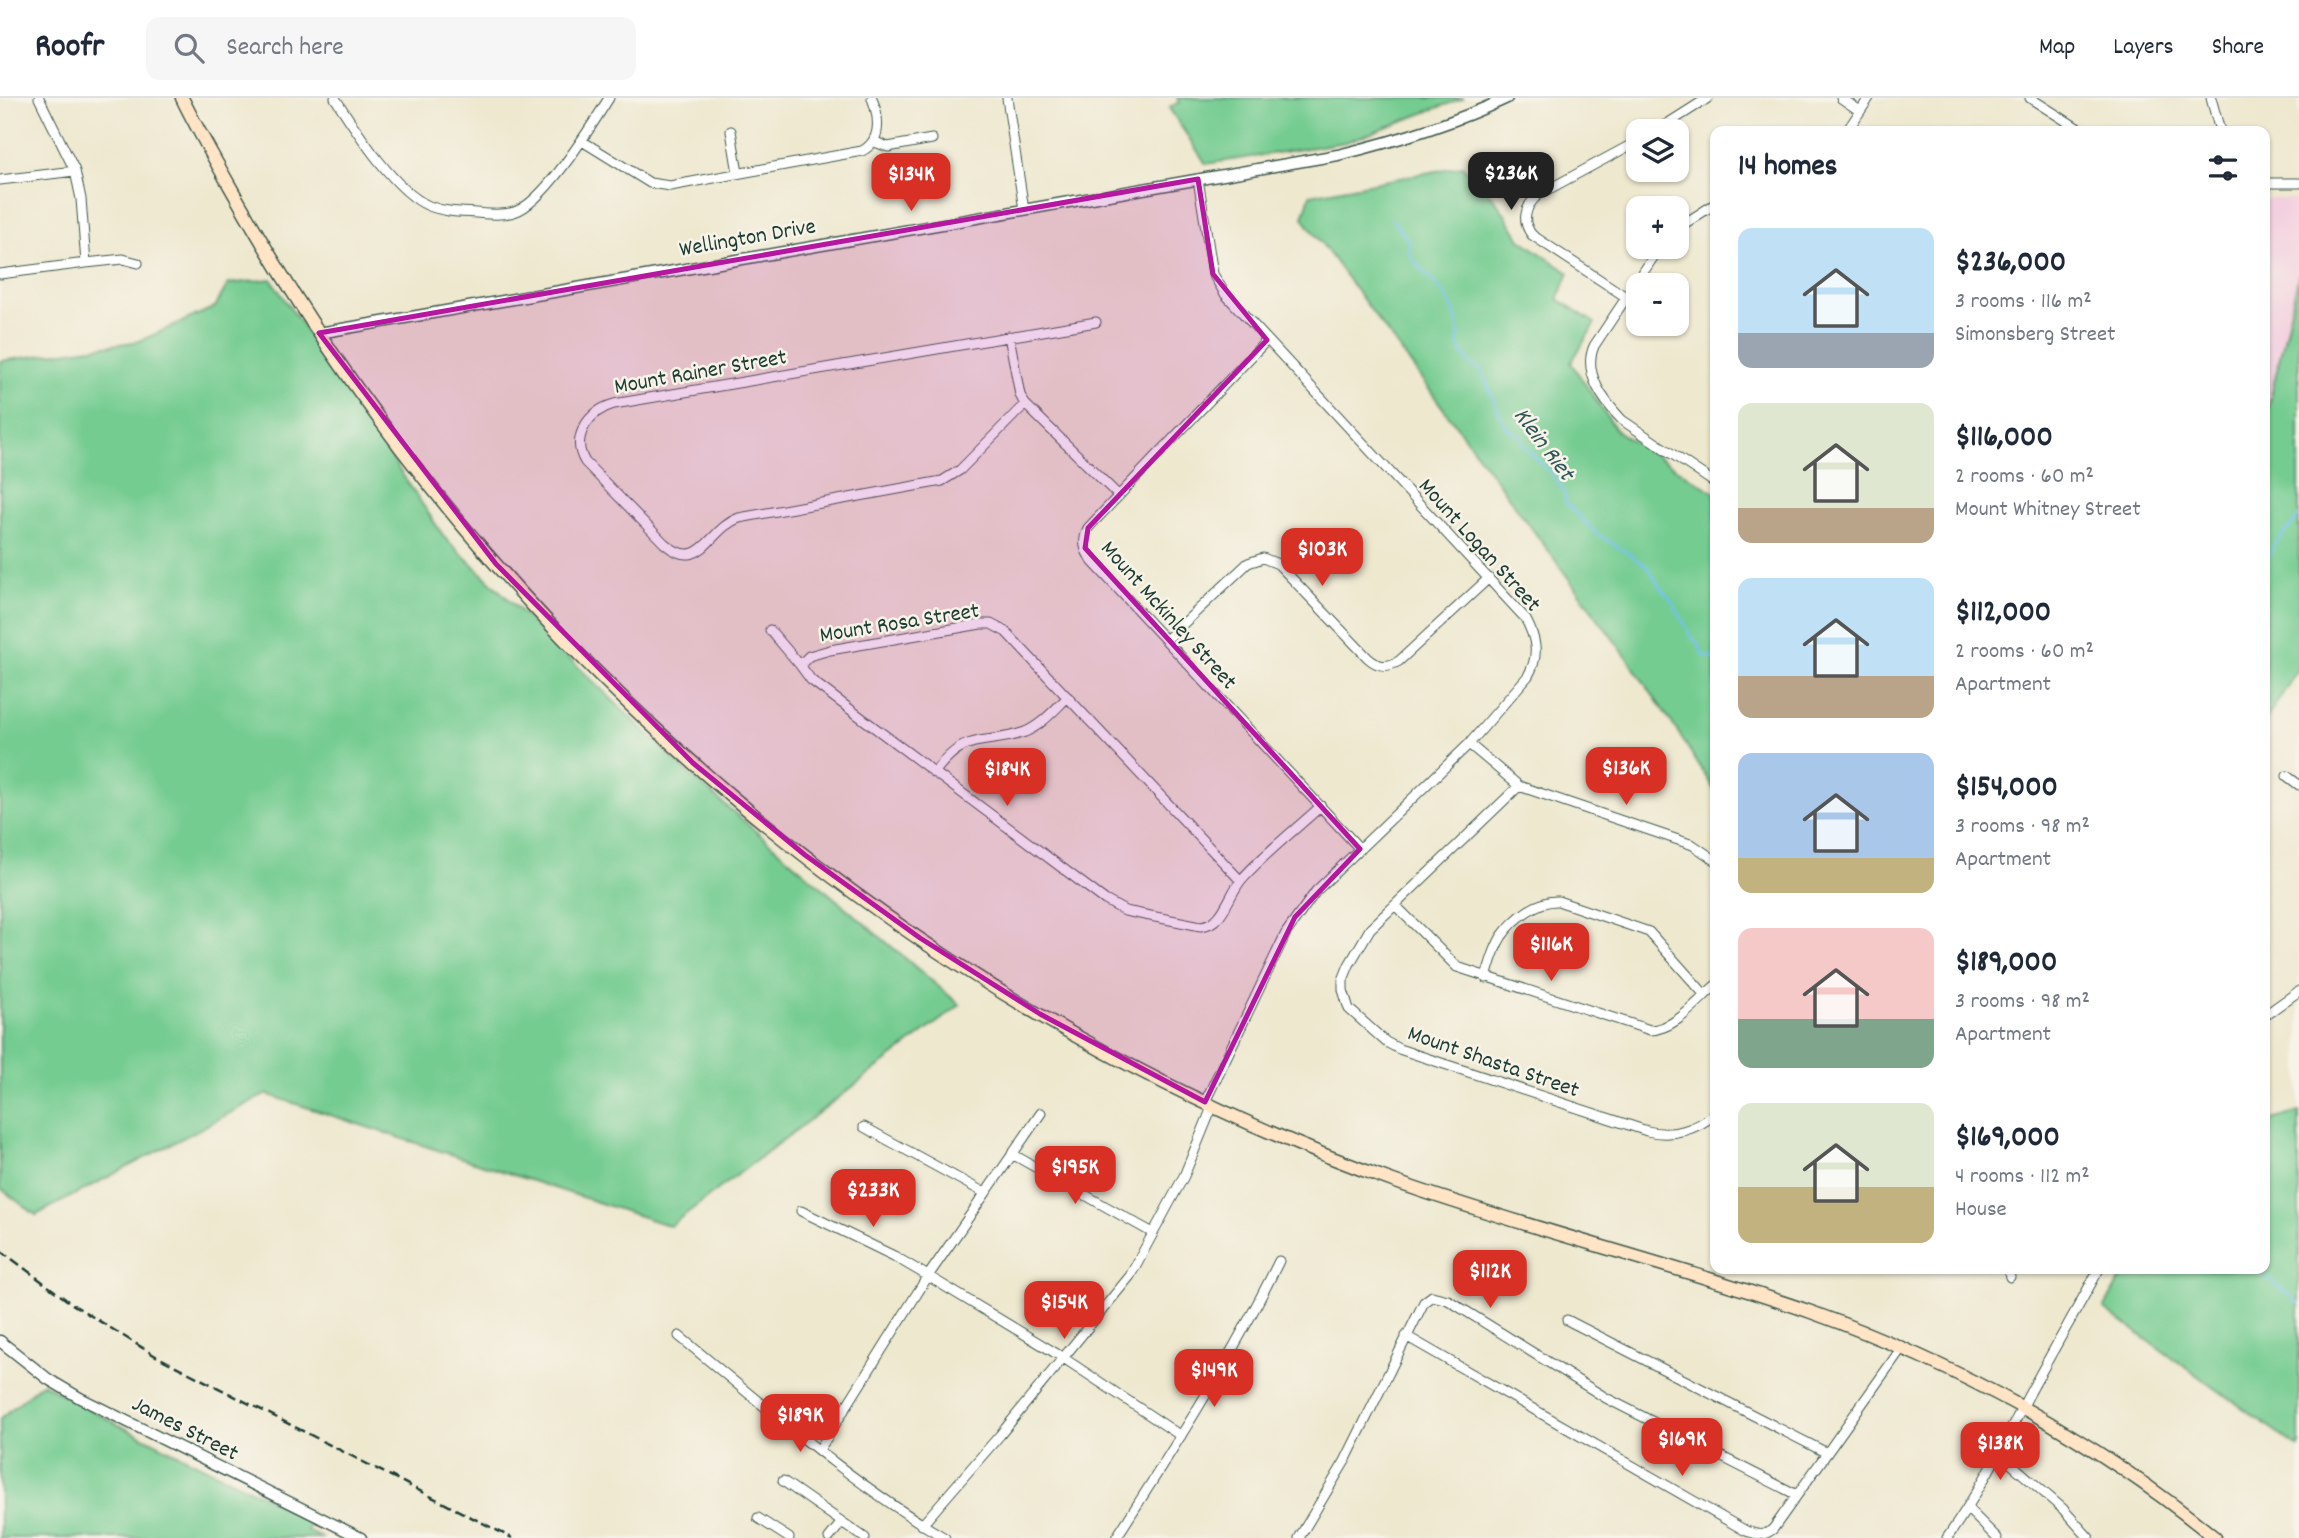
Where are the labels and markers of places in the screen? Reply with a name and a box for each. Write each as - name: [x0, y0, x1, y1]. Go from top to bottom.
- pin: $236K: [1462, 152, 1560, 212]
- pin: $134K: [862, 153, 960, 213]
- pin: $103K: [1273, 528, 1371, 588]
- pin: $184K: [958, 748, 1056, 808]
- pin: $136K: [1577, 748, 1675, 807]
- pin: $116K: [1502, 924, 1600, 983]
- pin: $195K: [1026, 1146, 1124, 1206]
- pin: $233K: [824, 1170, 922, 1229]
- pin: $112K: [1441, 1250, 1539, 1310]
- pin: $154K: [1015, 1282, 1113, 1341]
- pin: $149K: [1165, 1350, 1263, 1409]
- pin: $189K: [751, 1394, 849, 1454]
- pin: $169K: [1633, 1418, 1731, 1478]
- pin: $138K: [1951, 1422, 2049, 1482]

